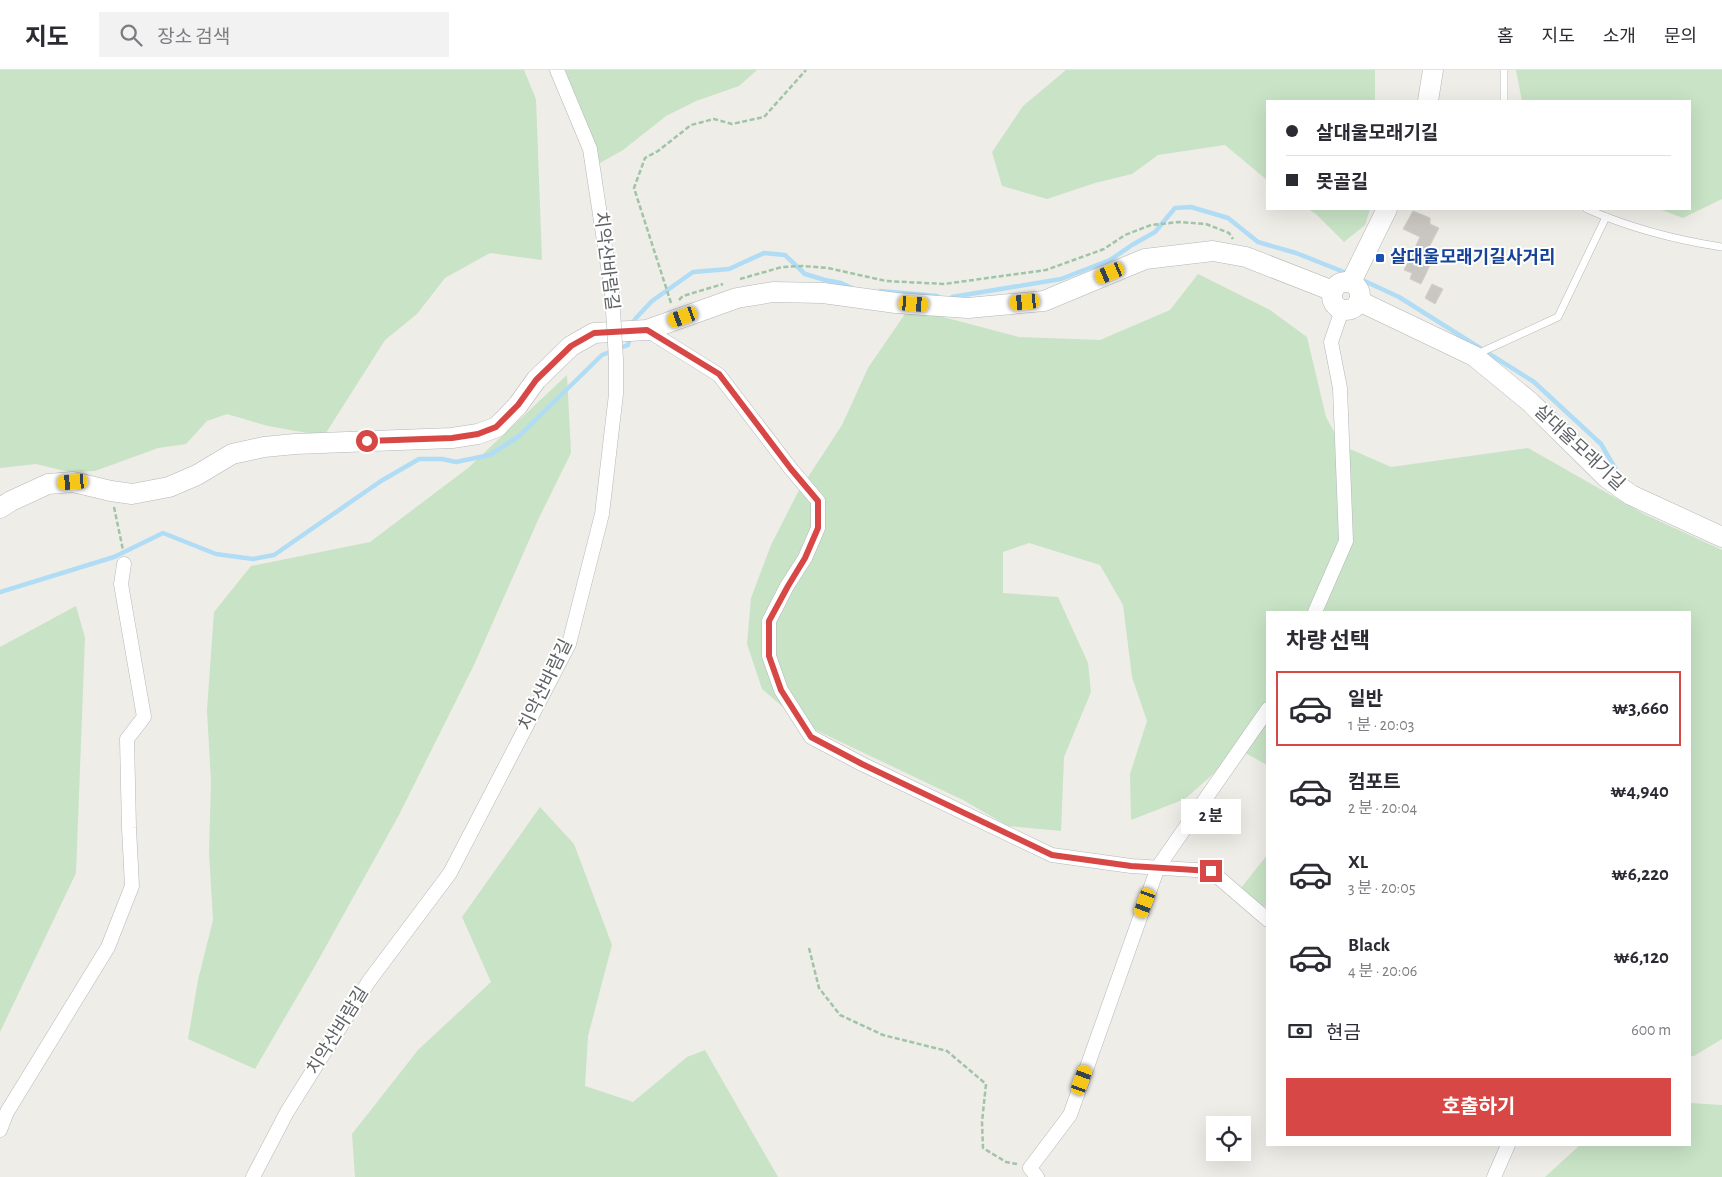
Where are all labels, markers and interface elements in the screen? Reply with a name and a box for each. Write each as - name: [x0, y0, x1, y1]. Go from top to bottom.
- search box: [99, 12, 449, 57]
- icon: search: [117, 21, 145, 49]
- text: 지도: [25, 26, 69, 50]
- text: 장소 검색: [157, 28, 230, 47]
- text: 홈: [1497, 28, 1514, 46]
- text: 지도: [1542, 28, 1575, 46]
- text: 소개: [1603, 28, 1636, 46]
- text: 문의: [1664, 28, 1697, 46]
- text: 살대울모래기길: [1316, 124, 1438, 143]
- text: 못골길: [1316, 173, 1368, 192]
- street label: 치악산바람길: [591, 210, 623, 311]
- place label: 살대울모래기길사거리: [1390, 248, 1556, 267]
- marker: 살대울모래기길사거리: [1374, 252, 1386, 264]
- car: [1093, 260, 1126, 286]
- car: [1009, 293, 1040, 311]
- car: [898, 295, 929, 313]
- car: [666, 305, 699, 329]
- street label: 살대울모래기길: [1530, 400, 1629, 494]
- route start: [356, 430, 378, 452]
- car: [57, 473, 88, 491]
- text: 차량 선택: [1286, 630, 1370, 652]
- street label: 치악산바람길: [514, 636, 576, 734]
- icon: car: [1288, 686, 1333, 731]
- text: 일반: [1348, 690, 1383, 709]
- text: ₩3,660: [1612, 699, 1669, 718]
- text: 1 분 · 20:03: [1348, 717, 1414, 733]
- icon: car: [1288, 769, 1333, 814]
- text: 컴포트: [1348, 773, 1400, 792]
- text: ₩4,940: [1610, 782, 1669, 801]
- callout: 2 분: [1181, 798, 1241, 834]
- text: 2 분 · 20:04: [1348, 800, 1417, 816]
- text: 2 분: [1199, 808, 1223, 824]
- icon: car: [1288, 852, 1333, 897]
- text: XL: [1348, 853, 1368, 872]
- route end: [1200, 860, 1222, 882]
- text: ₩6,220: [1611, 865, 1669, 884]
- text: 3 분 · 20:05: [1348, 880, 1415, 896]
- car: [1132, 886, 1157, 920]
- icon: car: [1288, 935, 1333, 980]
- text: Black: [1348, 936, 1390, 955]
- text: ₩6,120: [1613, 948, 1669, 967]
- text: 4 분 · 20:06: [1348, 963, 1417, 979]
- street label: 치악산바람길: [302, 983, 372, 1078]
- icon: cash: [1286, 1017, 1314, 1045]
- text: 600 m: [1631, 1022, 1671, 1038]
- text: 현금: [1326, 1024, 1361, 1043]
- car: [1069, 1063, 1094, 1097]
- button: 호출하기: [1286, 1078, 1671, 1136]
- map controls: [1206, 1116, 1251, 1161]
- button: locate: [1206, 1116, 1251, 1161]

